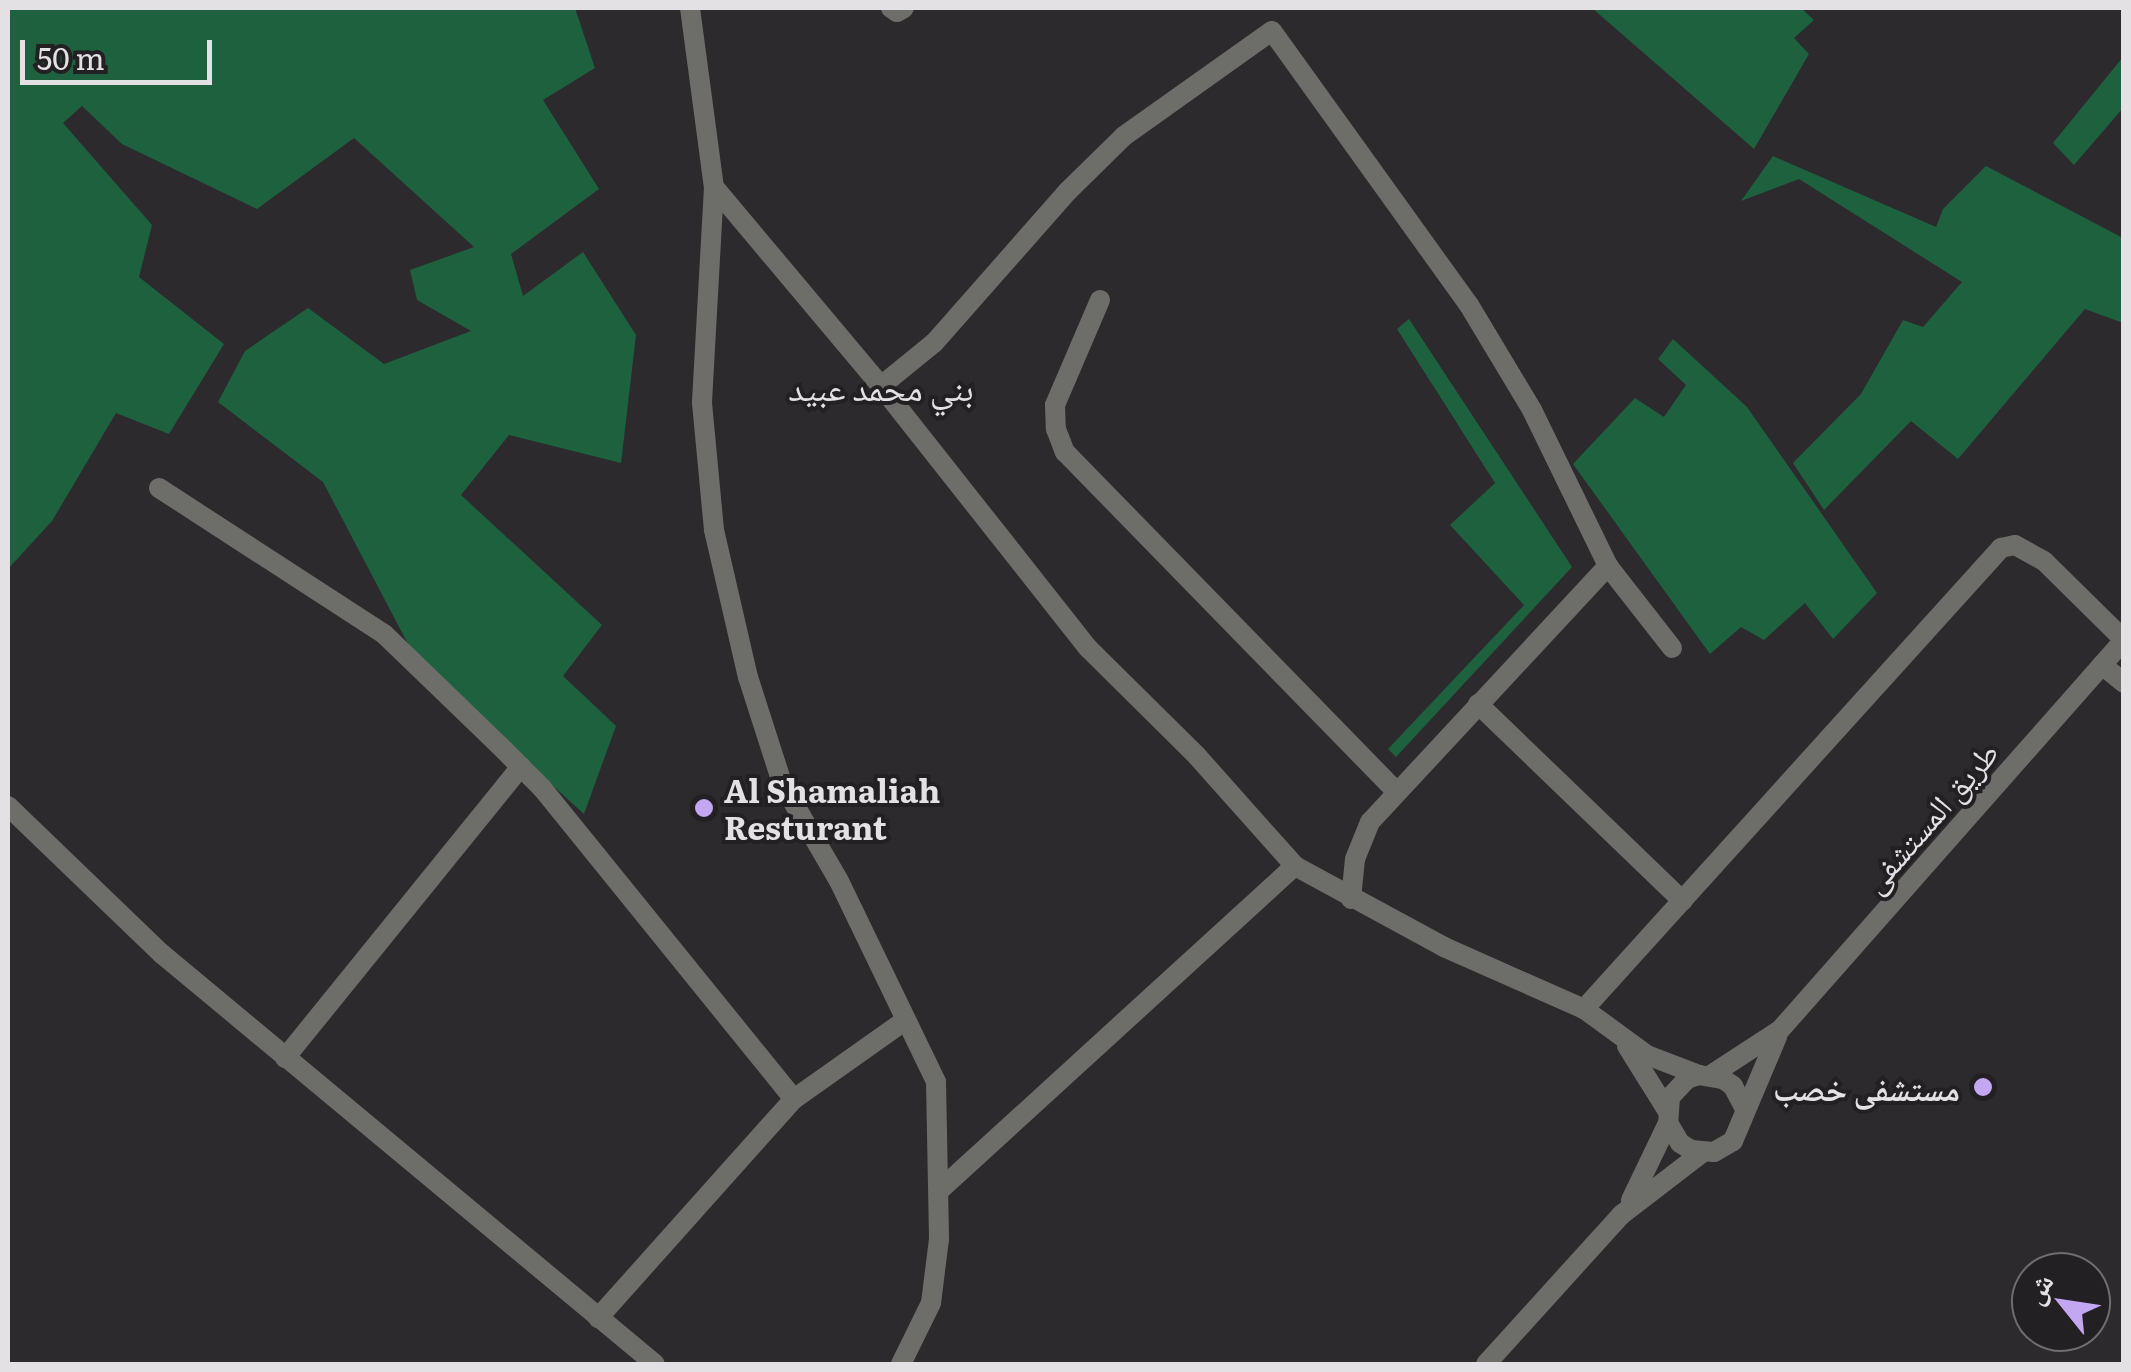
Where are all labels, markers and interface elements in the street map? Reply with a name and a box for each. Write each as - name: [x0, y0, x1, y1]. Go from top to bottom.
- scale bar: [25, 20, 218, 82]
- text: 50 m: [37, 35, 105, 79]
- district label: بني محمد عبيد: [788, 365, 974, 407]
- street label: طريق المستشفى: [1853, 732, 2005, 900]
- place label: Al Shamaliah Resturant: [724, 771, 940, 846]
- marker: Al Shamaliah Resturant: [693, 797, 715, 819]
- place label: مستشفى خصب: [1773, 1068, 1960, 1106]
- marker: مستشفى خصب: [1970, 1074, 1996, 1100]
- north arrow: [2011, 1252, 2111, 1352]
- text: ش: [2011, 1265, 2062, 1311]

